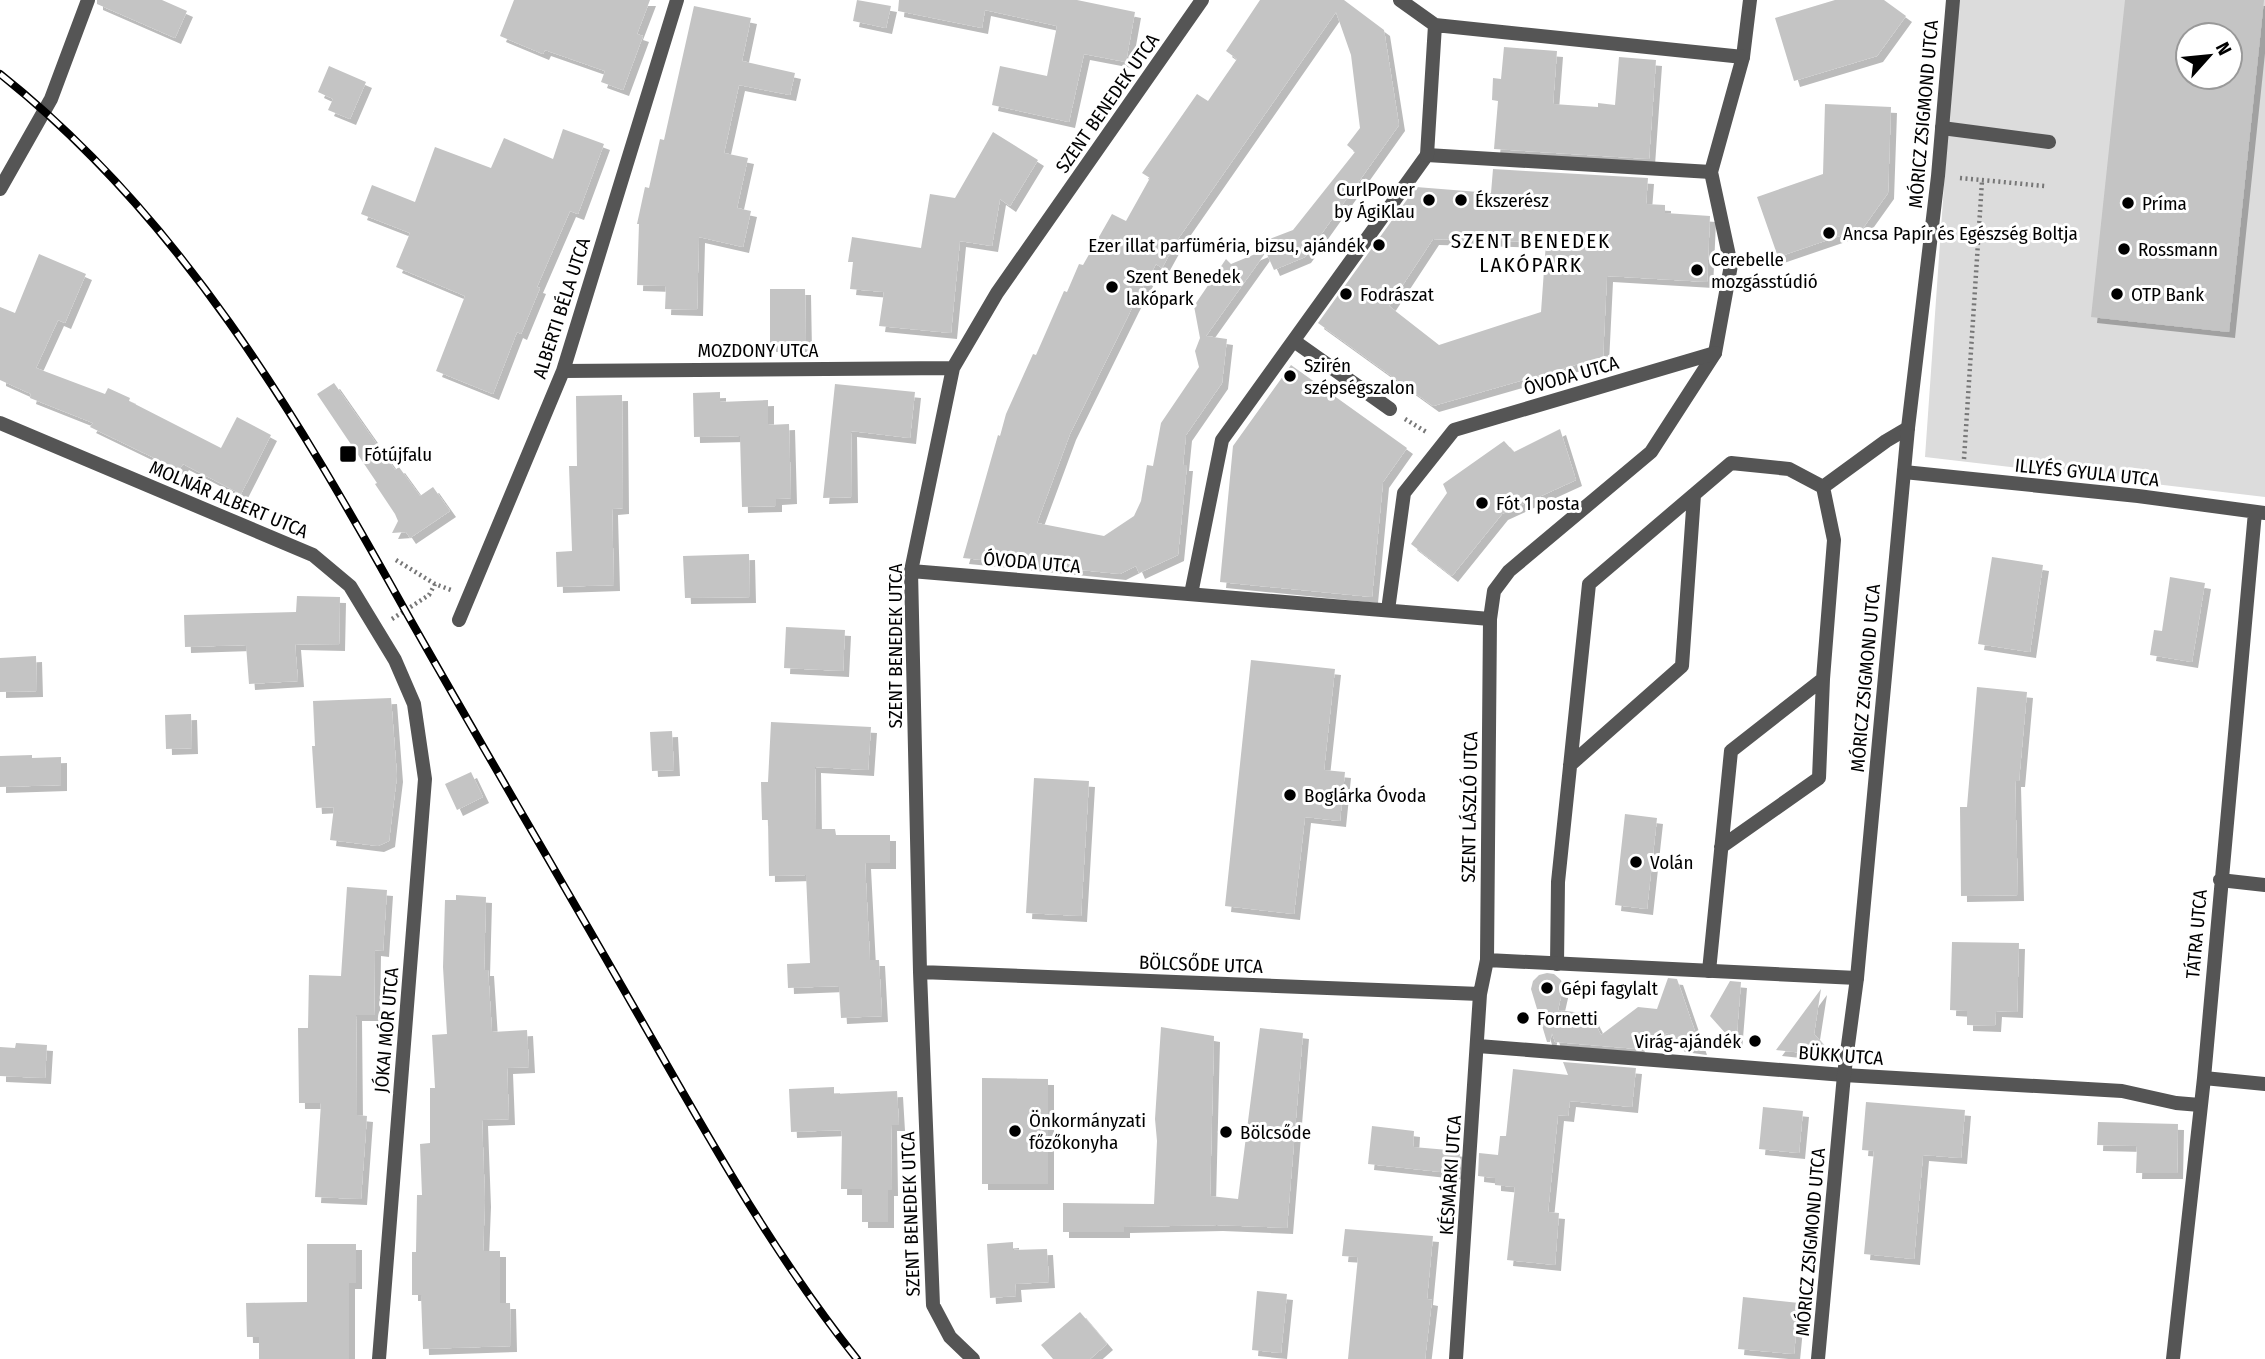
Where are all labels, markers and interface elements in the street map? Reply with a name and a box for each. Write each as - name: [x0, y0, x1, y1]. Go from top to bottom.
- street label: MÓRICZ ZSIGMOND UTCA: [1904, 19, 1943, 209]
- north arrow: [2174, 21, 2244, 91]
- street label: SZENT BENEDEK UTCA: [1051, 29, 1164, 177]
- text: N: [2211, 38, 2237, 59]
- place label: CurlPower by ÁgiKlau: [1334, 178, 1415, 223]
- place label: Ékszerész: [1475, 189, 1549, 212]
- marker: CurlPower by ÁgiKlau: [1421, 192, 1437, 208]
- marker: Ékszerész: [1453, 192, 1469, 208]
- place label: Príma: [2142, 192, 2187, 215]
- marker: Príma: [2120, 195, 2136, 211]
- place label: Ancsa Papír és Egészség Boltja: [1843, 222, 2078, 245]
- marker: Ancsa Papír és Egészség Boltja: [1821, 225, 1837, 241]
- district label: SZENT BENEDEK LAKÓPARK: [1451, 228, 1611, 278]
- place label: Ezer illat parfüméria, bizsu, ajándék: [1088, 234, 1365, 257]
- street label: ALBERTI BÉLA UTCA: [528, 235, 595, 382]
- marker: Ezer illat parfüméria, bizsu, ajándék: [1371, 237, 1387, 253]
- place label: Rossmann: [2138, 238, 2218, 261]
- marker: Rossmann: [2116, 241, 2132, 257]
- place label: Cerebelle mozgásstúdió: [1711, 248, 1818, 293]
- marker: Cerebelle mozgásstúdió: [1689, 262, 1705, 278]
- place label: Szent Benedek lakópark: [1126, 265, 1240, 310]
- marker: Szent Benedek lakópark: [1104, 279, 1120, 295]
- place label: Fodrászat: [1360, 283, 1435, 306]
- place label: OTP Bank: [2131, 283, 2204, 306]
- marker: Fodrászat: [1338, 286, 1354, 302]
- marker: OTP Bank: [2109, 286, 2125, 302]
- street label: MOZDONY UTCA: [697, 339, 819, 362]
- street label: ÓVODA UTCA: [1521, 351, 1621, 400]
- place label: Szirén szépségszalon: [1304, 354, 1415, 399]
- marker: Szirén szépségszalon: [1282, 368, 1298, 384]
- place label: Fótújfalu: [364, 443, 432, 466]
- marker: Fótújfalu: [338, 444, 358, 464]
- street label: ILLYÉS GYULA UTCA: [2014, 453, 2160, 492]
- street label: MOLNÁR ALBERT UTCA: [146, 456, 312, 543]
- place label: Fót 1 posta: [1496, 492, 1580, 515]
- marker: Fót 1 posta: [1474, 495, 1490, 511]
- street label: ÓVODA UTCA: [982, 547, 1082, 578]
- street label: SZENT BENEDEK UTCA: [884, 564, 907, 728]
- street label: MÓRICZ ZSIGMOND UTCA: [1846, 583, 1885, 773]
- street label: SZENT LÁSZLÓ UTCA: [1457, 731, 1482, 883]
- place label: Boglárka Óvoda: [1304, 784, 1426, 807]
- marker: Boglárka Óvoda: [1282, 787, 1298, 803]
- place label: Volán: [1650, 851, 1693, 874]
- marker: Volán: [1628, 854, 1644, 870]
- street label: TÁTRA UTCA: [2181, 888, 2212, 980]
- street label: BÖLCSŐDE UTCA: [1139, 951, 1263, 978]
- street label: JÓKAI MÓR UTCA: [370, 966, 403, 1094]
- place label: Gépi fagylalt: [1561, 977, 1659, 1000]
- marker: Gépi fagylalt: [1539, 980, 1555, 996]
- place label: Fornetti: [1537, 1007, 1598, 1030]
- marker: Fornetti: [1515, 1010, 1531, 1026]
- place label: Virág-ajándék: [1634, 1030, 1741, 1053]
- marker: Virág-ajándék: [1747, 1033, 1763, 1049]
- street label: BÜKK UTCA: [1798, 1041, 1884, 1070]
- place label: Önkormányzati főzőkonyha: [1029, 1109, 1146, 1154]
- street label: KÉSMÁRKI UTCA: [1435, 1114, 1466, 1236]
- place label: Bölcsőde: [1240, 1121, 1311, 1144]
- marker: Önkormányzati főzőkonyha: [1007, 1123, 1023, 1139]
- marker: Bölcsőde: [1218, 1124, 1234, 1140]
- street label: SZENT BENEDEK UTCA: [896, 1131, 925, 1297]
- street label: MÓRICZ ZSIGMOND UTCA: [1791, 1147, 1830, 1337]

